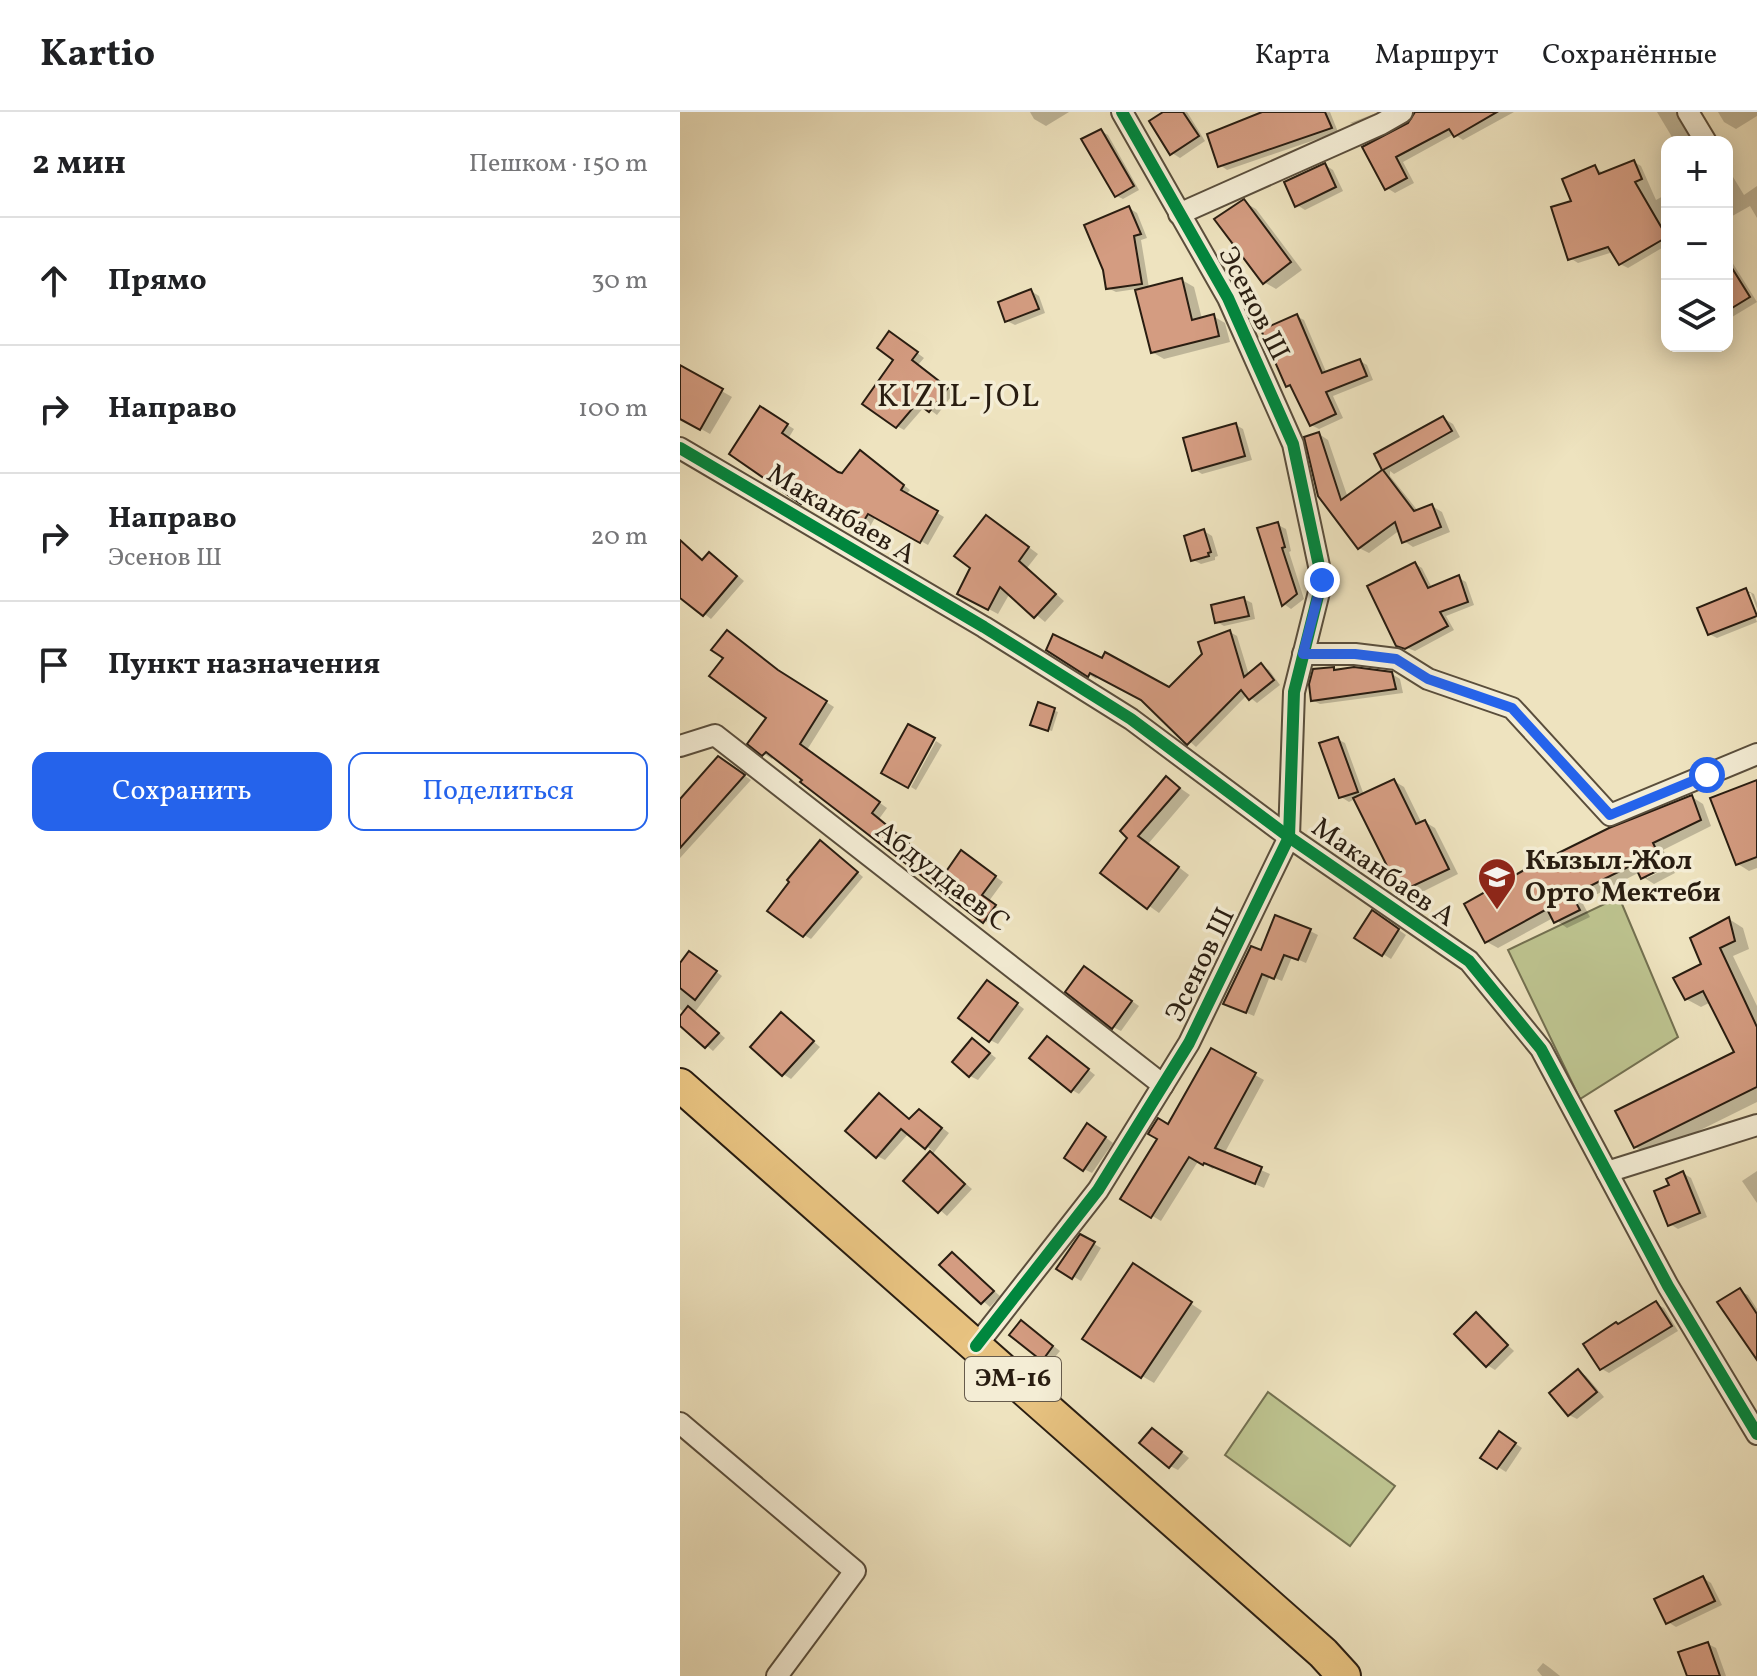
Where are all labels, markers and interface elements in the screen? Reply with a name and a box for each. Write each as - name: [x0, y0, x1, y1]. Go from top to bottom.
- text: Kartio: [40, 29, 155, 82]
- text: Карта: [1255, 36, 1331, 75]
- text: Маршрут: [1375, 36, 1498, 75]
- text: Сохранённые: [1542, 36, 1717, 75]
- map controls: [1661, 136, 1733, 352]
- button: +: [1661, 136, 1733, 208]
- text: 2 мин: [32, 141, 126, 188]
- text: Пешком · 150 m: [469, 146, 648, 182]
- button: −: [1661, 208, 1733, 280]
- street label: Эсенов Ш: [1208, 240, 1298, 368]
- icon: ahead: [32, 259, 76, 303]
- text: Прямо: [108, 260, 207, 302]
- text: 30 m: [591, 263, 648, 299]
- button: layers: [1661, 280, 1733, 352]
- district label: KIZIL-JOL: [877, 376, 1041, 420]
- icon: right: [32, 387, 76, 431]
- text: Направо: [108, 388, 237, 430]
- text: 100 m: [578, 391, 648, 427]
- street label: Маканбаев А: [759, 455, 923, 575]
- text: Направо: [108, 498, 237, 540]
- icon: right: [32, 515, 76, 559]
- text: 20 m: [590, 519, 648, 555]
- text: Эсенов Ш: [108, 540, 222, 576]
- route end: [1304, 562, 1340, 598]
- icon: arrive: [32, 643, 76, 687]
- text: Пункт назначения: [108, 644, 380, 686]
- button: Сохранить: [32, 752, 332, 831]
- button: Поделиться: [348, 752, 648, 831]
- route start: [1689, 757, 1725, 793]
- street label: Маканбаев А: [1303, 809, 1463, 937]
- street label: Абдулдаев С: [867, 812, 1017, 942]
- place label: Кызыл-Жол Орто Мектеби: [1525, 842, 1721, 913]
- school or university icon: Кызыл-Жол Орто Мектеби: [1476, 856, 1518, 911]
- street label: Эсенов Ш: [1157, 901, 1245, 1029]
- road number: ЭМ-16: [965, 1357, 1061, 1401]

